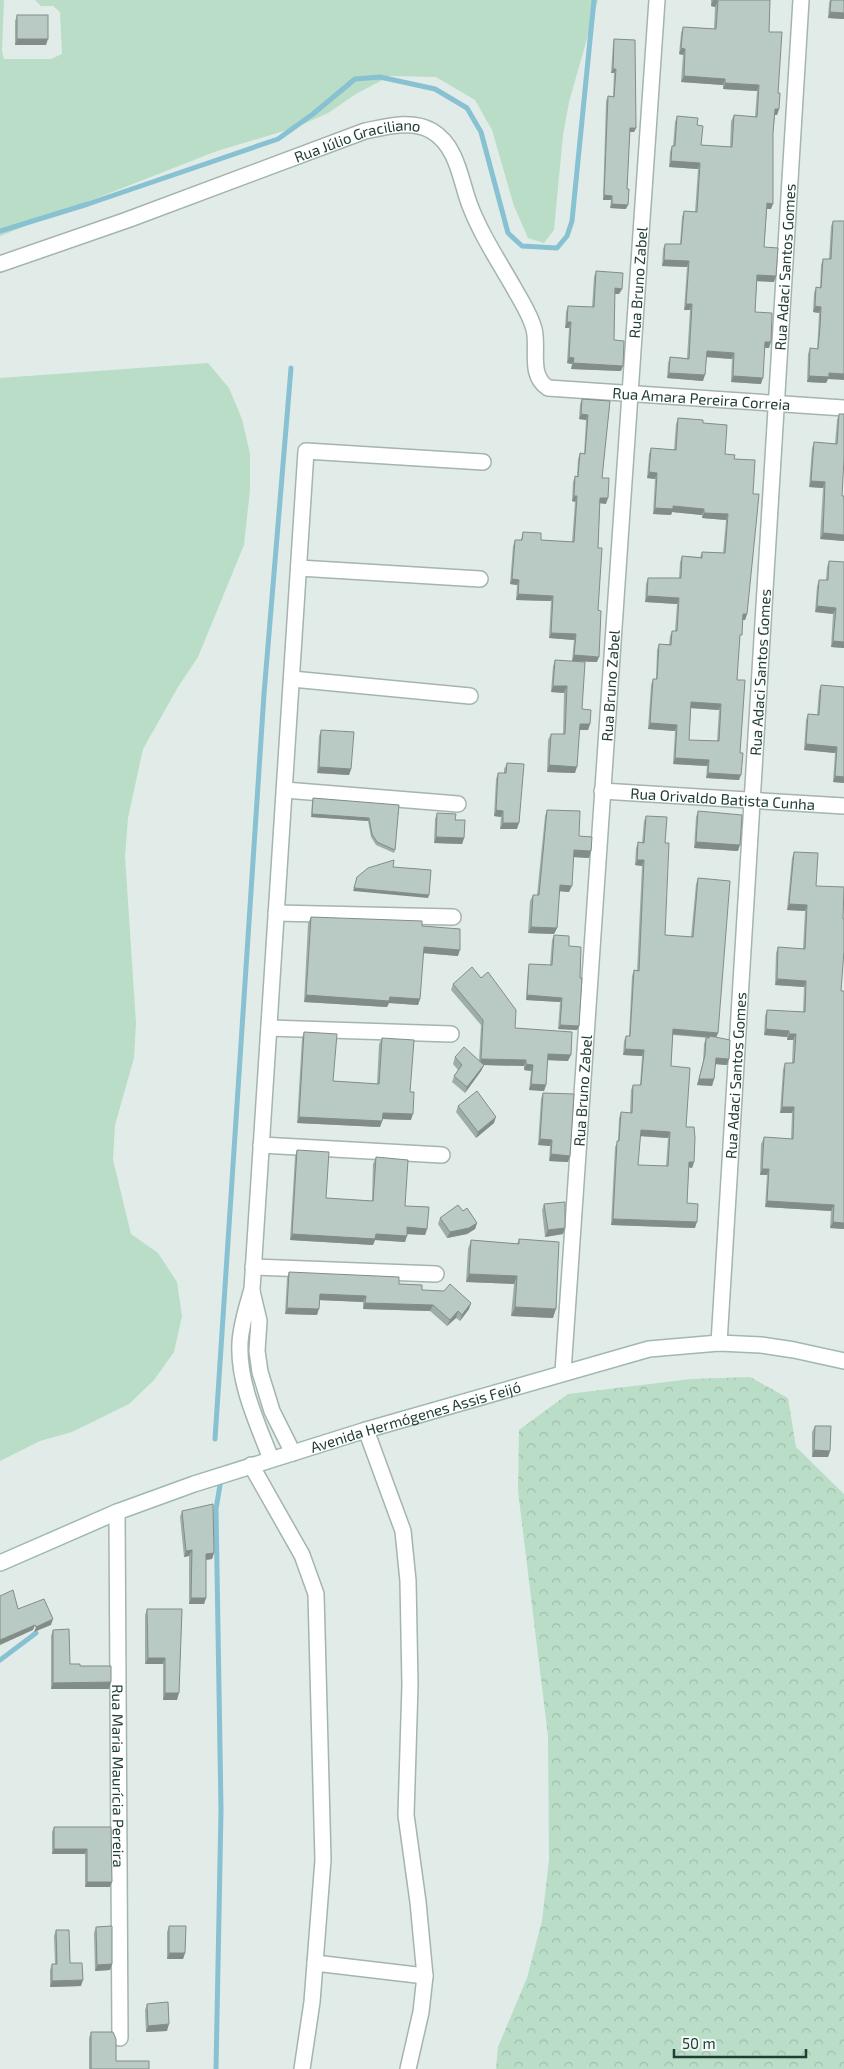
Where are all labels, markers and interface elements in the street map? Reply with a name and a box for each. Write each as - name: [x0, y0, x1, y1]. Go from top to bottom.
- street label: Rua Júlio Graciliano: [291, 116, 422, 166]
- street label: Rua Adaci Santos Gomes: [771, 183, 799, 351]
- street label: Rua Bruno Zabel: [625, 226, 650, 339]
- street label: Rua Amara Pereira Correia: [612, 383, 791, 413]
- street label: Rua Adaci Santos Gomes: [746, 588, 774, 756]
- street label: Rua Bruno Zabel: [597, 629, 623, 742]
- street label: Rua Orivaldo Batista Cunha: [630, 784, 816, 813]
- street label: Rua Adaci Santos Gomes: [721, 992, 749, 1159]
- street label: Rua Bruno Zabel: [569, 1034, 595, 1147]
- street label: Avenida Hermógenes Assis Feijó: [308, 1377, 523, 1456]
- street label: Rua Maria Maurícia Pereira: [109, 1684, 128, 1868]
- scale bar: [674, 2026, 806, 2058]
- text: 50 m: [682, 2034, 716, 2052]

